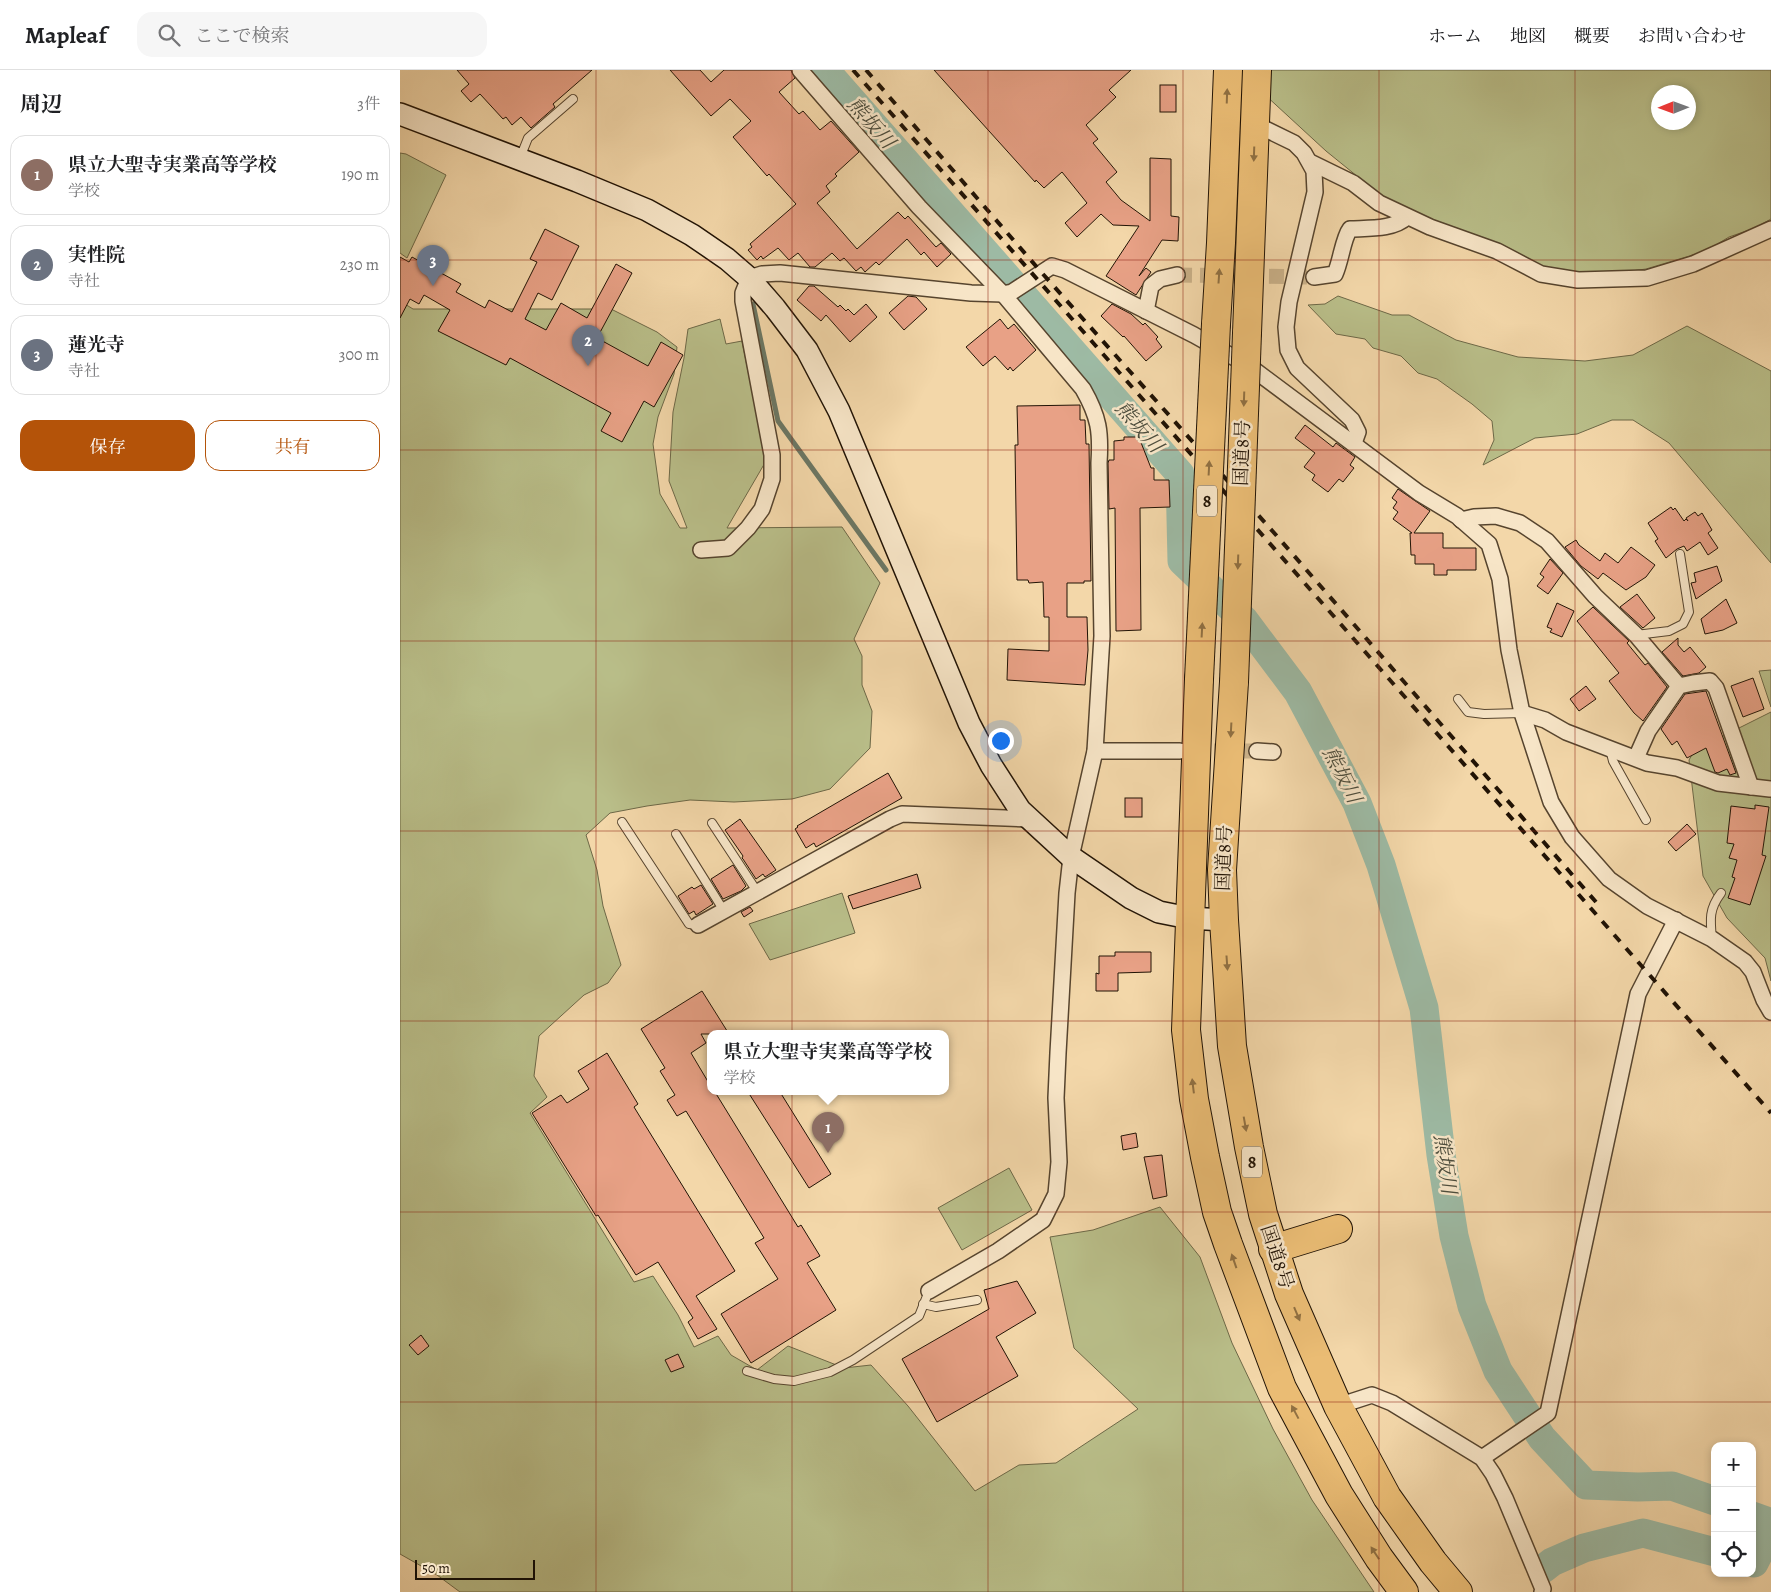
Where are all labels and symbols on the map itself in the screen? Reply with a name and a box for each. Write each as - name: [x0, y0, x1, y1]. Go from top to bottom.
- north arrow: [1651, 85, 1696, 130]
- one-way arrow: [1224, 88, 1232, 104]
- water label: 熊坂川: [841, 92, 902, 156]
- one-way arrow: [1250, 146, 1258, 162]
- pin: 3: [417, 245, 449, 286]
- one-way arrow: [1215, 267, 1223, 283]
- pin: 2: [572, 325, 604, 366]
- one-way arrow: [1240, 392, 1248, 408]
- water label: 熊坂川: [1109, 396, 1170, 460]
- street label: 国道8号: [1228, 419, 1256, 487]
- one-way arrow: [1205, 459, 1213, 475]
- road number: 8: [1197, 486, 1217, 516]
- one-way arrow: [1234, 554, 1242, 570]
- one-way arrow: [1198, 622, 1206, 638]
- one-way arrow: [1226, 723, 1234, 739]
- your location: [988, 728, 1014, 754]
- water label: 熊坂川: [1316, 742, 1369, 810]
- street label: 国道8号: [1210, 824, 1238, 892]
- one-way arrow: [1223, 955, 1231, 971]
- one-way arrow: [1188, 1078, 1196, 1094]
- pin: 1: [812, 1112, 844, 1153]
- one-way arrow: [1241, 1116, 1249, 1132]
- water label: 熊坂川: [1427, 1132, 1463, 1198]
- road number: 8: [1242, 1146, 1262, 1178]
- street label: 国道8号: [1254, 1221, 1300, 1293]
- one-way arrow: [1230, 1253, 1238, 1268]
- one-way arrow: [1294, 1307, 1302, 1321]
- one-way arrow: [1290, 1405, 1299, 1418]
- one-way arrow: [1370, 1546, 1380, 1559]
- scale bar: [415, 1557, 535, 1580]

